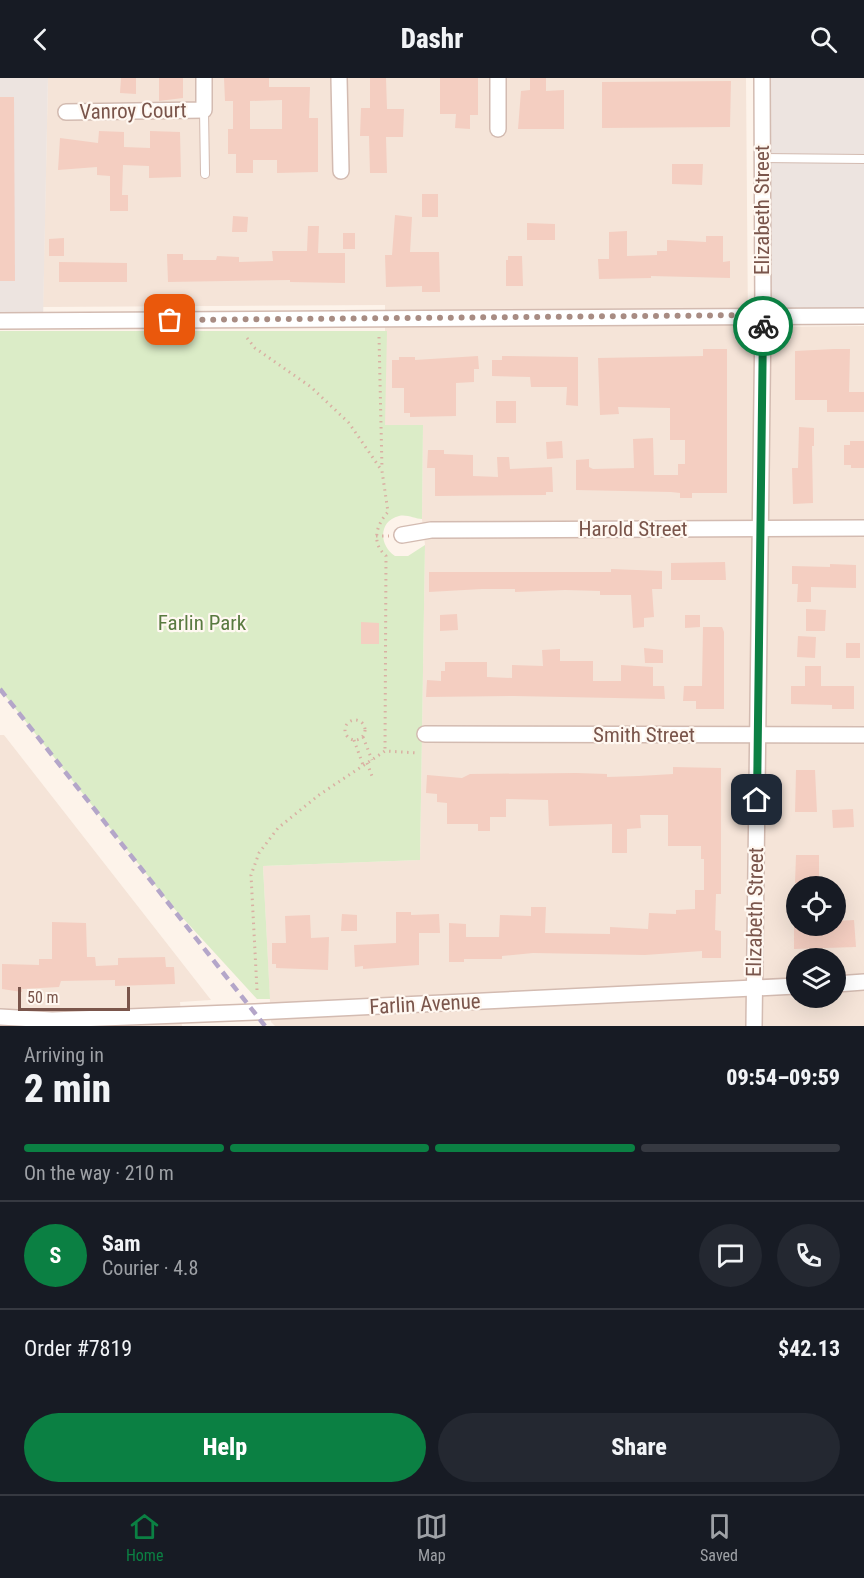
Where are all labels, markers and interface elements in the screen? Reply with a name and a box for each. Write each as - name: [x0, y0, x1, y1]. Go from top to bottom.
- icon: back: [24, 23, 57, 56]
- text: Dashr: [401, 23, 463, 55]
- icon: search: [807, 23, 840, 56]
- street label: Vanroy Court: [79, 98, 187, 124]
- street label: Elizabeth Street: [750, 145, 774, 275]
- pin: [144, 294, 195, 345]
- courier: [733, 296, 793, 356]
- icon: bag: [153, 303, 186, 336]
- icon: bike: [747, 310, 780, 343]
- street label: Harold Street: [578, 517, 688, 541]
- park label: Farlin Park: [158, 611, 247, 635]
- street label: Smith Street: [593, 723, 695, 747]
- pin: [731, 774, 782, 825]
- icon: home: [740, 783, 773, 816]
- street label: Elizabeth Street: [742, 847, 768, 977]
- map controls: [786, 876, 846, 1008]
- button: locate: [786, 876, 846, 936]
- button: layers: [786, 948, 846, 1008]
- scale bar: [18, 984, 130, 1012]
- text: 50 m: [27, 988, 59, 1007]
- street label: Farlin Avenue: [369, 989, 481, 1019]
- text: Arriving in: [24, 1043, 104, 1067]
- text: 09:54–09:59: [726, 1065, 840, 1090]
- text: 2 min: [24, 1066, 111, 1112]
- text: On the way · 210 m: [24, 1161, 174, 1185]
- button: chat: [699, 1224, 762, 1287]
- button: phone: [777, 1224, 840, 1287]
- text: Sam: [102, 1231, 141, 1256]
- text: S: [50, 1243, 61, 1268]
- text: Courier · 4.8: [102, 1256, 198, 1280]
- text: Order #7819: [24, 1336, 132, 1361]
- text: $42.13: [778, 1336, 840, 1361]
- button: Help: [24, 1413, 426, 1482]
- button: Share: [438, 1413, 840, 1482]
- tab: Home: [126, 1510, 163, 1565]
- tab: Map: [415, 1510, 448, 1565]
- tab: Saved: [700, 1510, 738, 1565]

